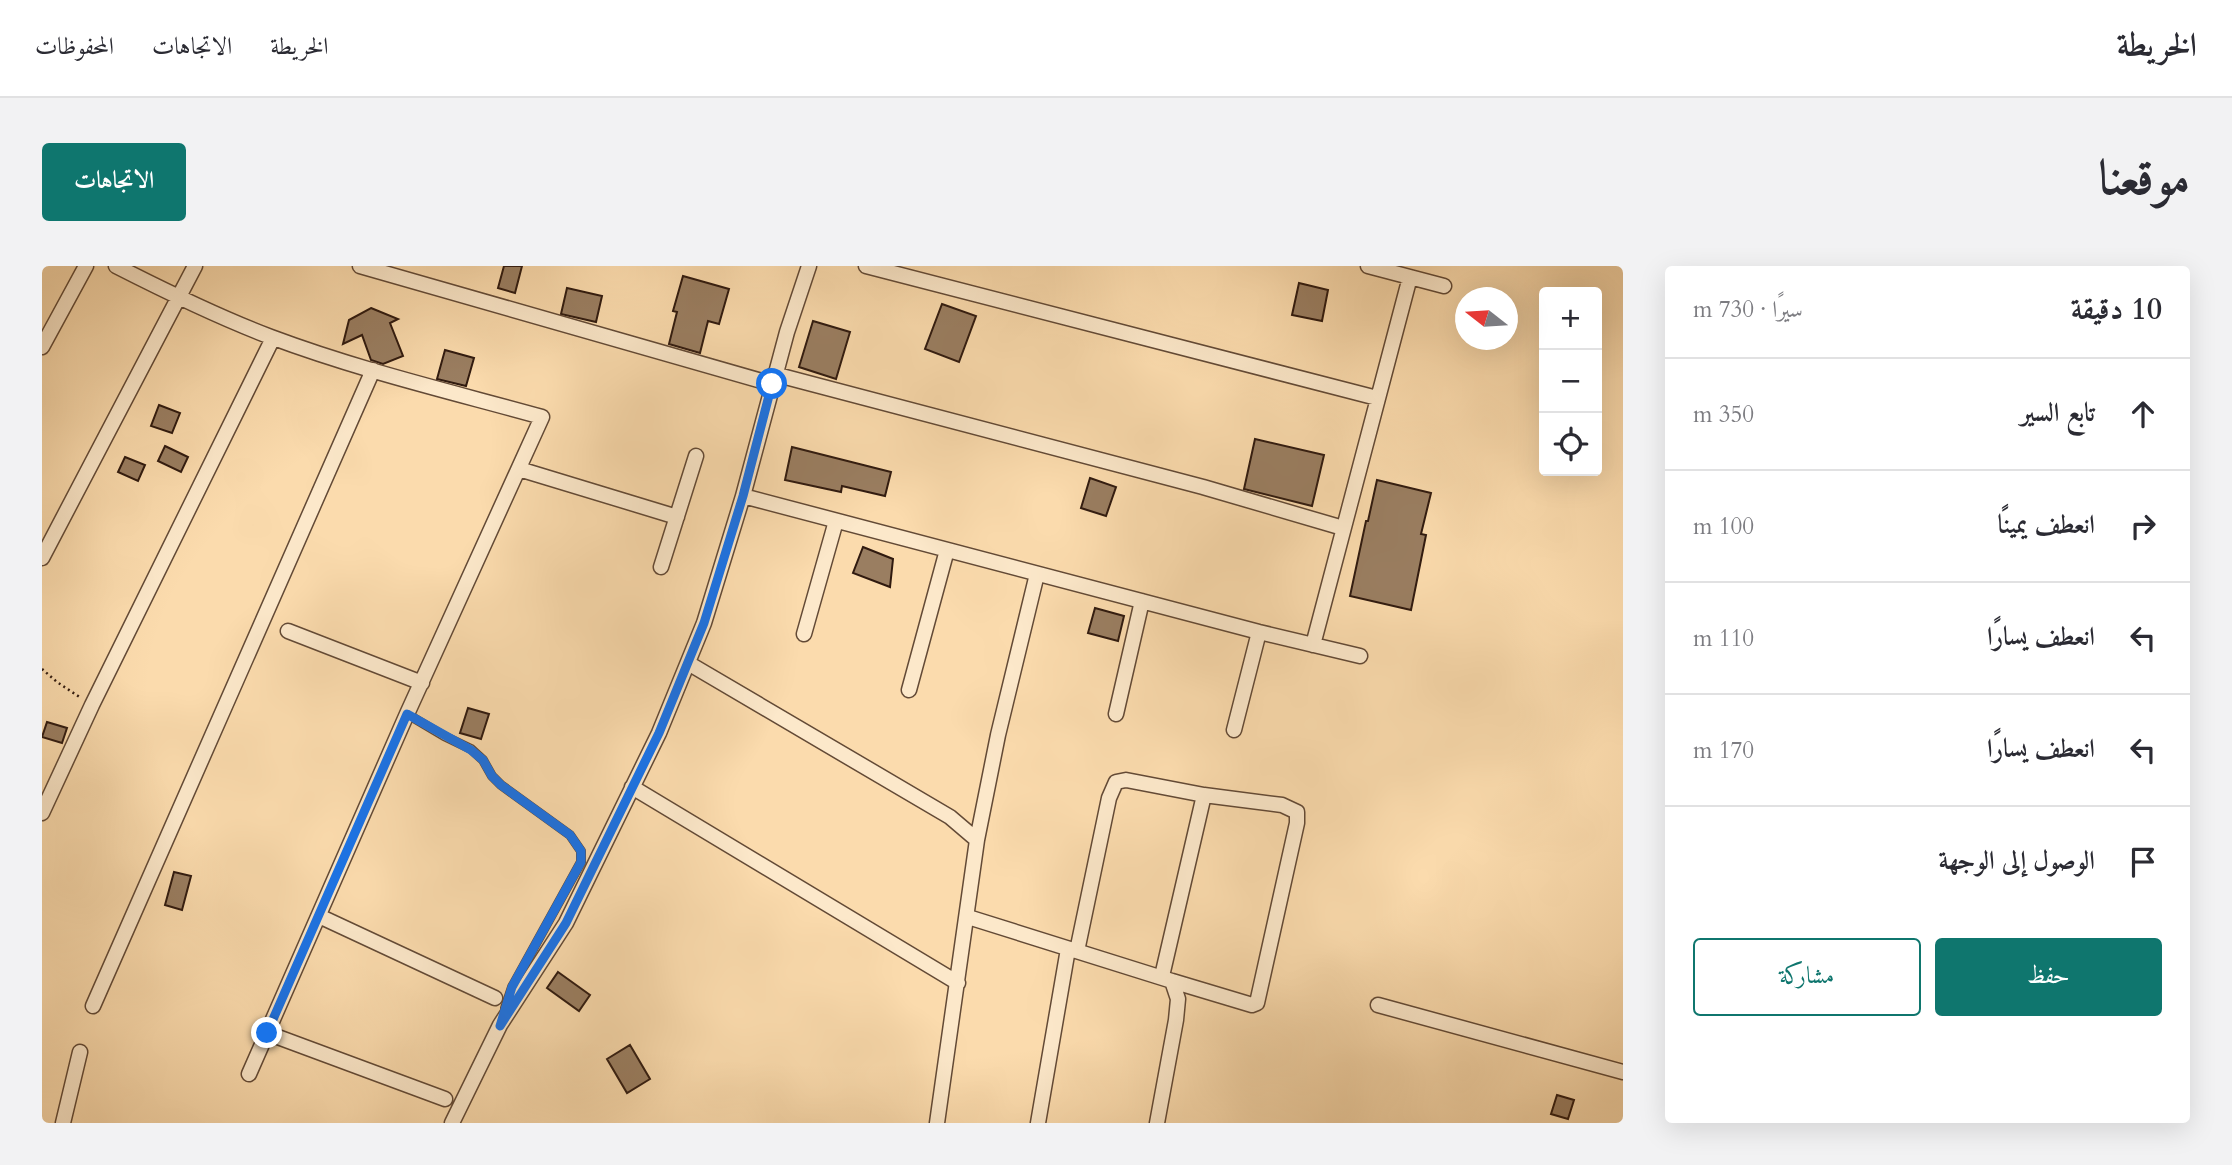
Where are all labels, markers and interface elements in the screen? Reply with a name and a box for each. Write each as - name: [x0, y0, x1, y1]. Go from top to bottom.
- text: الخريطة: [2117, 23, 2197, 68]
- text: المحفوظات: [35, 30, 114, 63]
- text: الاتجاهات: [152, 30, 232, 63]
- text: الخريطة: [270, 30, 329, 63]
- button: الاتجاهات: [42, 143, 186, 221]
- text: موقعنا: [2098, 145, 2190, 212]
- north arrow: [1455, 287, 1518, 350]
- map controls: [1539, 287, 1602, 476]
- button: +: [1539, 287, 1602, 350]
- text: 10 دقيقة: [2071, 289, 2162, 330]
- text: سيرًا · 730 m: [1693, 294, 1803, 325]
- button: −: [1539, 350, 1602, 413]
- route start: [756, 368, 787, 399]
- text: تابع السير: [2020, 395, 2095, 430]
- icon: ahead: [2124, 395, 2162, 433]
- text: 350 m: [1693, 399, 1754, 430]
- button: locate: [1539, 413, 1602, 476]
- text: انعطف يمينًا: [1997, 507, 2095, 542]
- icon: right: [2124, 507, 2162, 545]
- text: 100 m: [1693, 511, 1754, 542]
- text: انعطف يسارًا: [1987, 619, 2095, 654]
- icon: left: [2124, 619, 2162, 657]
- text: 110 m: [1693, 623, 1754, 654]
- text: انعطف يسارًا: [1987, 731, 2095, 766]
- icon: left: [2124, 731, 2162, 769]
- text: 170 m: [1693, 735, 1754, 766]
- text: الوصول إلى الوجهة: [1939, 843, 2095, 878]
- icon: arrive: [2124, 843, 2162, 881]
- button: مشاركة: [1693, 938, 1921, 1016]
- button: حفظ: [1935, 938, 2162, 1016]
- route end: [251, 1017, 282, 1048]

